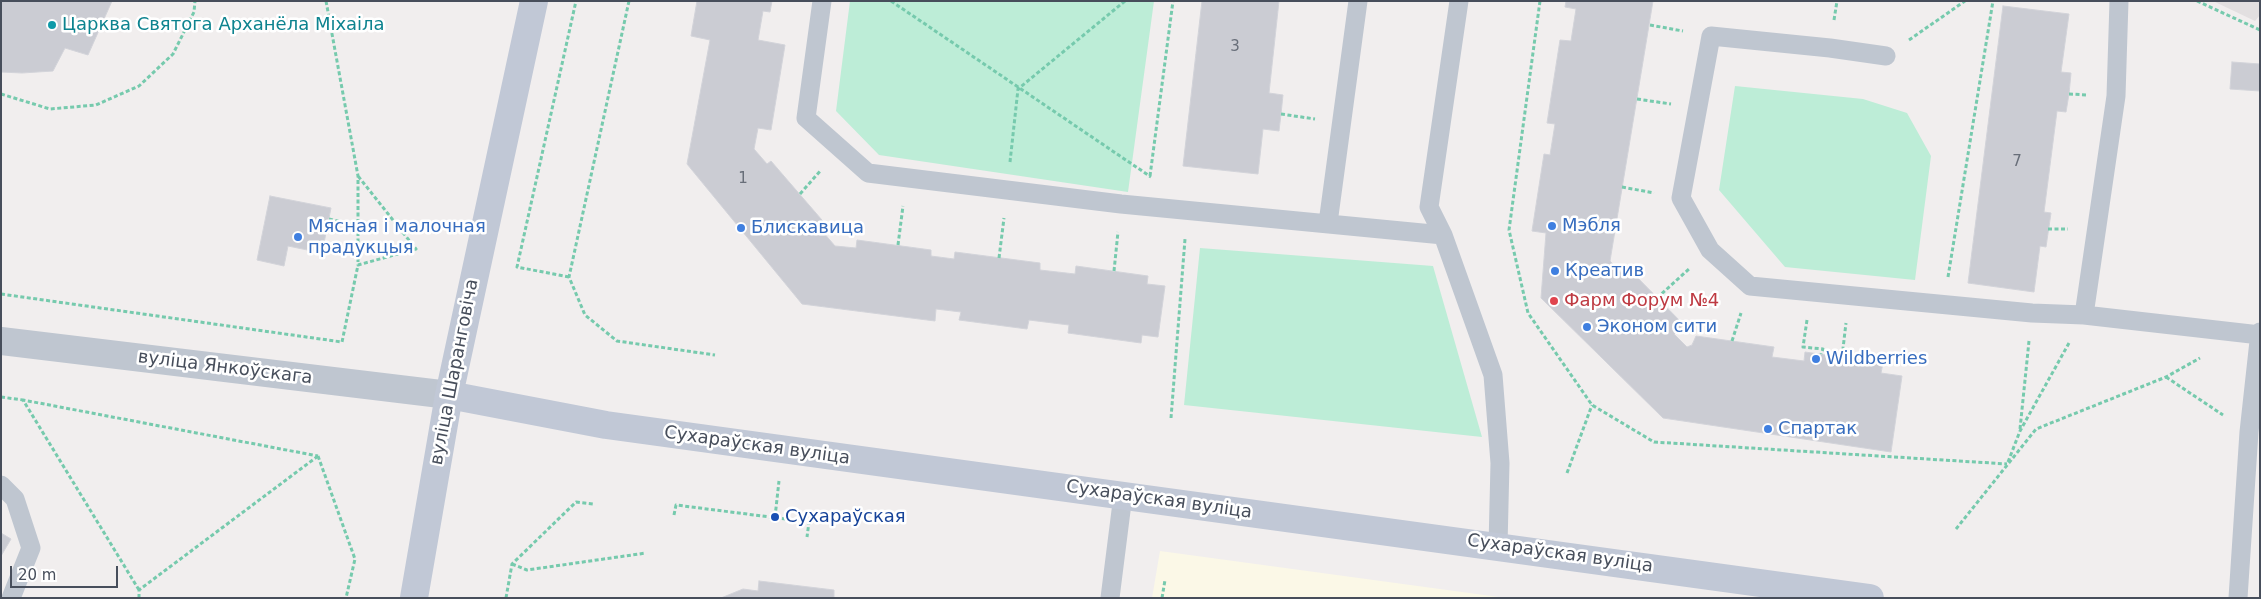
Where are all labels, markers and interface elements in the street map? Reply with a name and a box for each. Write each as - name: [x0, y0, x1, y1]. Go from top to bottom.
- place label: Царква Святога Арханёла Міхаіла: [62, 14, 385, 36]
- marker: Царква Святога Арханёла Міхаіла: [46, 19, 58, 31]
- house number: 3: [1230, 38, 1240, 56]
- house number: 7: [2012, 153, 2022, 171]
- house number: 1: [738, 170, 748, 188]
- place label: Мэбля: [1562, 215, 1621, 237]
- place label: Мясная і малочная прадукцыя: [308, 216, 486, 258]
- place label: Блискавица: [751, 217, 864, 239]
- marker: Мэбля: [1546, 220, 1558, 232]
- marker: Блискавица: [735, 222, 747, 234]
- marker: Мясная і малочная прадукцыя: [292, 231, 304, 243]
- place label: Креатив: [1565, 260, 1644, 282]
- marker: Креатив: [1549, 265, 1561, 277]
- street label: вуліца Шаранговіча: [426, 277, 484, 467]
- place label: Фарм Форум №4: [1564, 290, 1719, 312]
- marker: Фарм Форум №4: [1548, 295, 1560, 307]
- place label: Эконом сити: [1597, 316, 1717, 338]
- marker: Эконом сити: [1581, 321, 1593, 333]
- street label: вуліца Янкоўскага: [136, 347, 314, 389]
- place label: Wildberries: [1826, 348, 1927, 370]
- marker: Wildberries: [1810, 353, 1822, 365]
- place label: Спартак: [1778, 418, 1857, 440]
- street label: Сухараўская вуліца: [663, 422, 851, 470]
- marker: Спартак: [1762, 423, 1774, 435]
- street label: Сухараўская вуліца: [1065, 476, 1253, 524]
- place label: Сухараўская: [785, 506, 906, 528]
- marker: Сухараўская: [769, 511, 781, 523]
- street label: Сухараўская вуліца: [1466, 530, 1654, 578]
- scale bar: [12, 556, 120, 588]
- text: 20 m: [18, 566, 56, 584]

